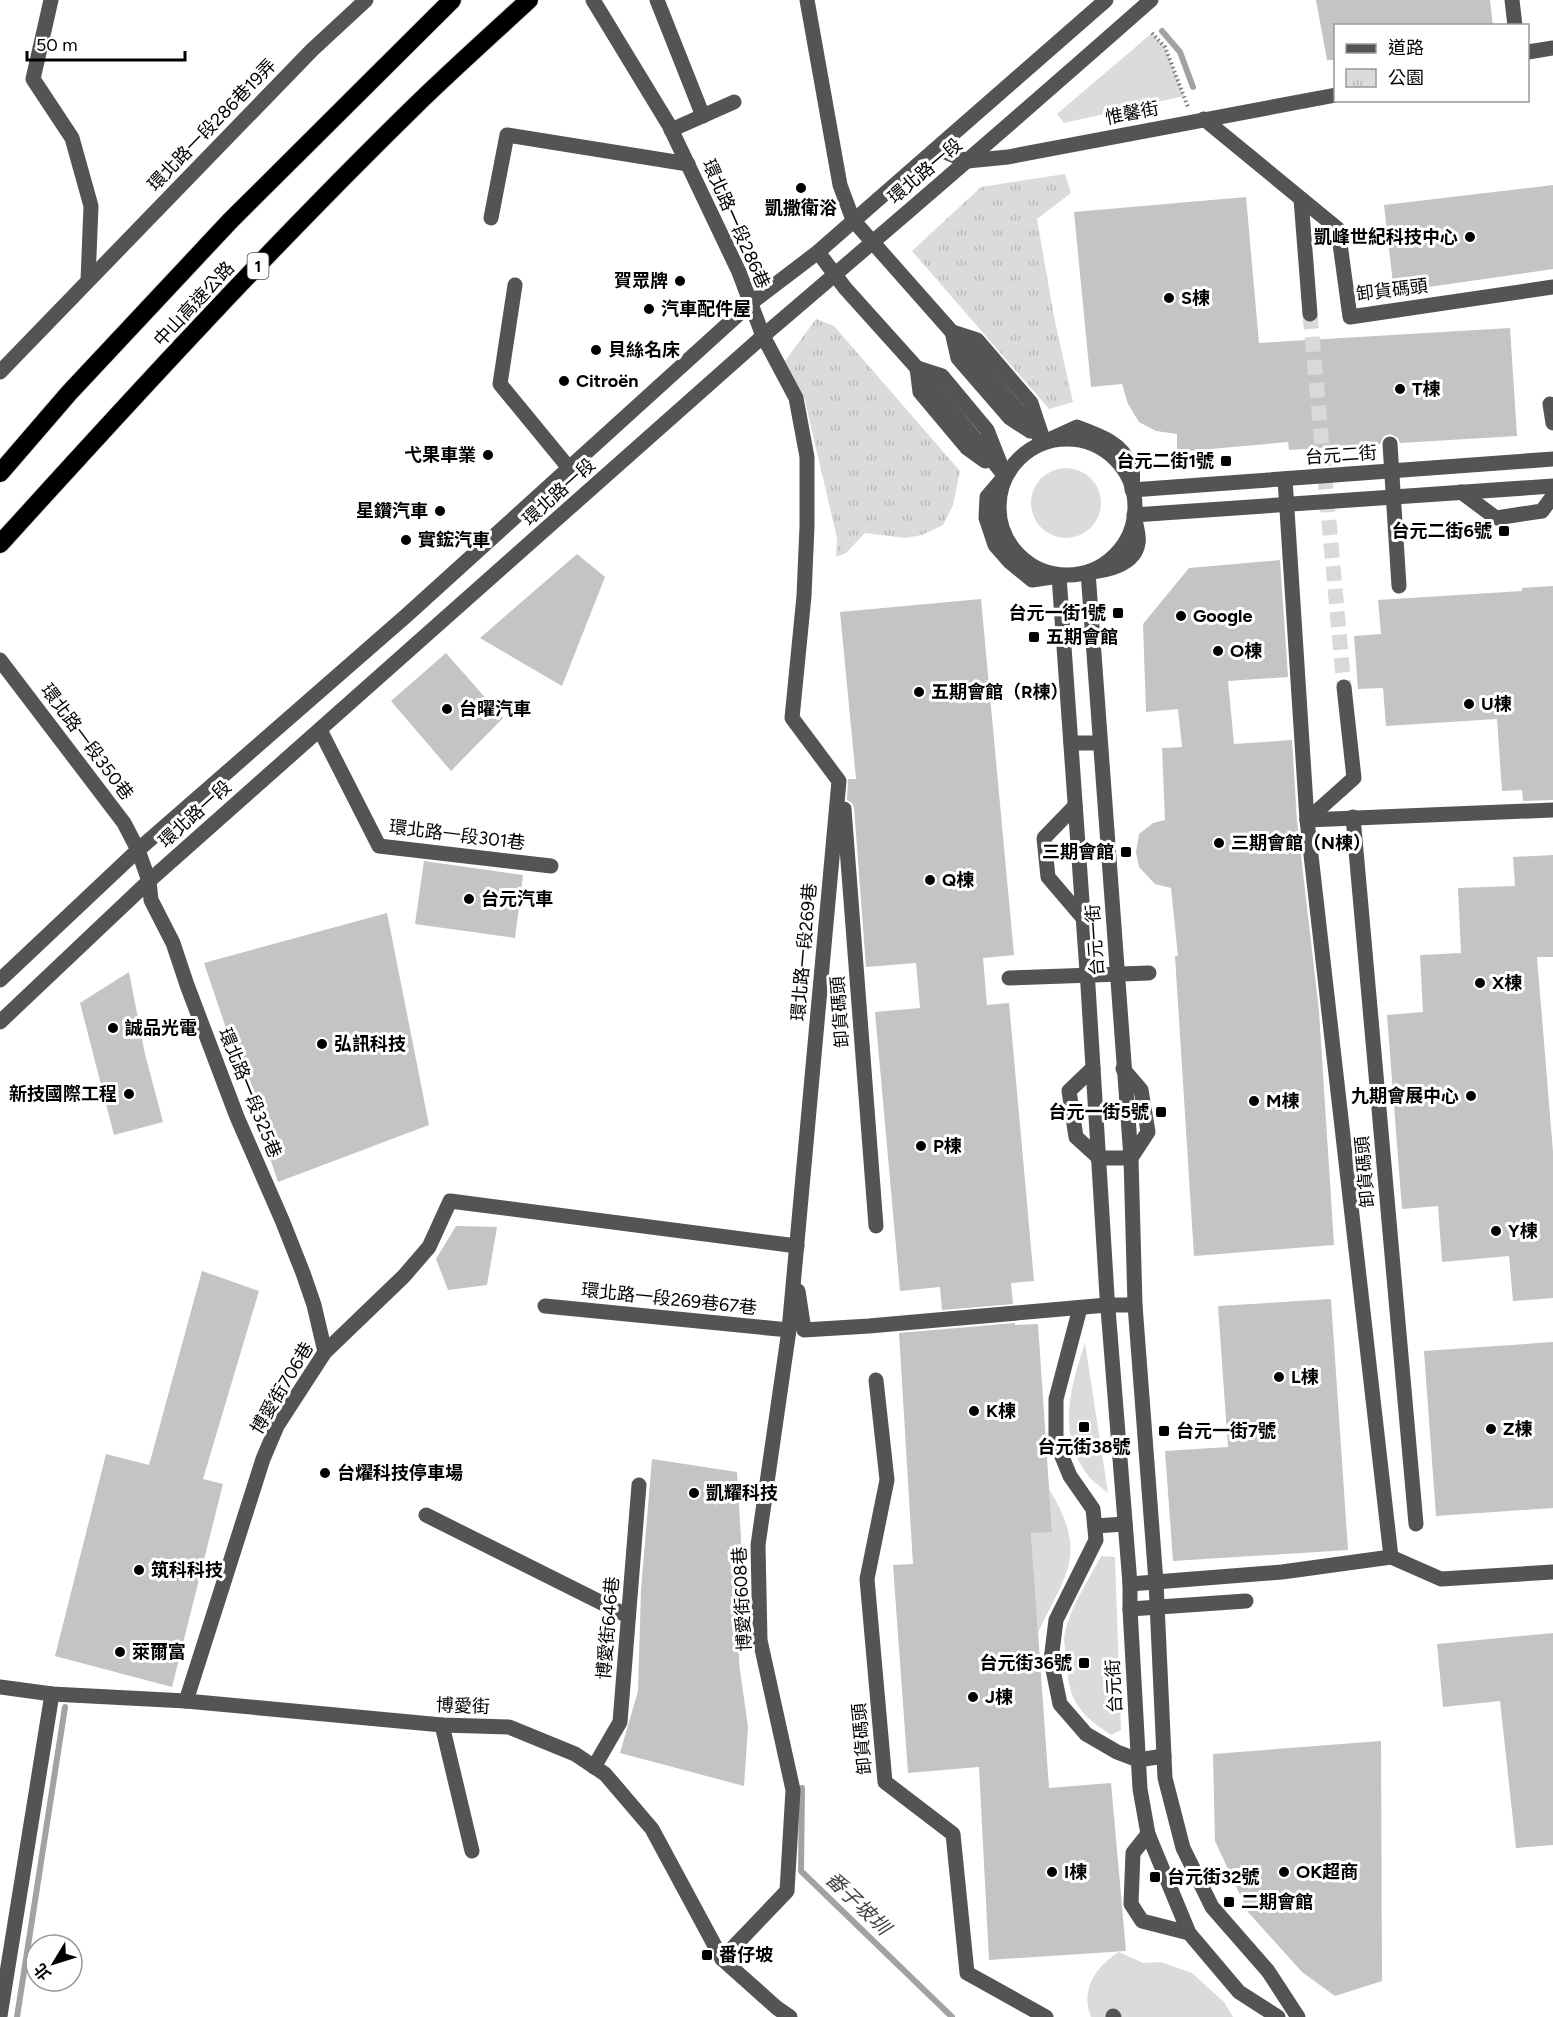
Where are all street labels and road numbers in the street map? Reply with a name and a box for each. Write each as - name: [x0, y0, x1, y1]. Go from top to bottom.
- street label: 環北路一段286巷19弄: [143, 54, 281, 196]
- street label: 惟馨街: [1103, 97, 1161, 129]
- street label: 環北路一段: [883, 134, 967, 208]
- street label: 環北路一段286巷: [698, 156, 774, 292]
- road number: 1: [248, 253, 268, 279]
- street label: 中山高速公路: [149, 257, 239, 351]
- street label: 卸貨碼頭: [1355, 275, 1429, 305]
- street label: 台元二街: [1304, 442, 1378, 468]
- street label: 環北路一段: [518, 454, 600, 530]
- street label: 環北路一段350巷: [36, 680, 138, 804]
- street label: 環北路一段: [154, 776, 236, 852]
- street label: 環北路一段301巷: [388, 816, 526, 854]
- street label: 環北路一段269巷: [787, 882, 821, 1022]
- street label: 台元一街: [1082, 903, 1108, 977]
- street label: 卸貨碼頭: [827, 975, 853, 1049]
- street label: 環北路一段325巷: [214, 1025, 286, 1161]
- street label: 卸貨碼頭: [1351, 1135, 1379, 1209]
- street label: 環北路一段269巷67巷: [580, 1279, 758, 1319]
- street label: 博愛街706巷: [246, 1338, 318, 1438]
- street label: 博愛街608巷: [728, 1546, 756, 1652]
- street label: 博愛街646巷: [593, 1575, 623, 1681]
- street label: 台元街: [1102, 1658, 1126, 1714]
- street label: 博愛街: [436, 1694, 490, 1718]
- street label: 卸貨碼頭: [848, 1702, 876, 1776]

